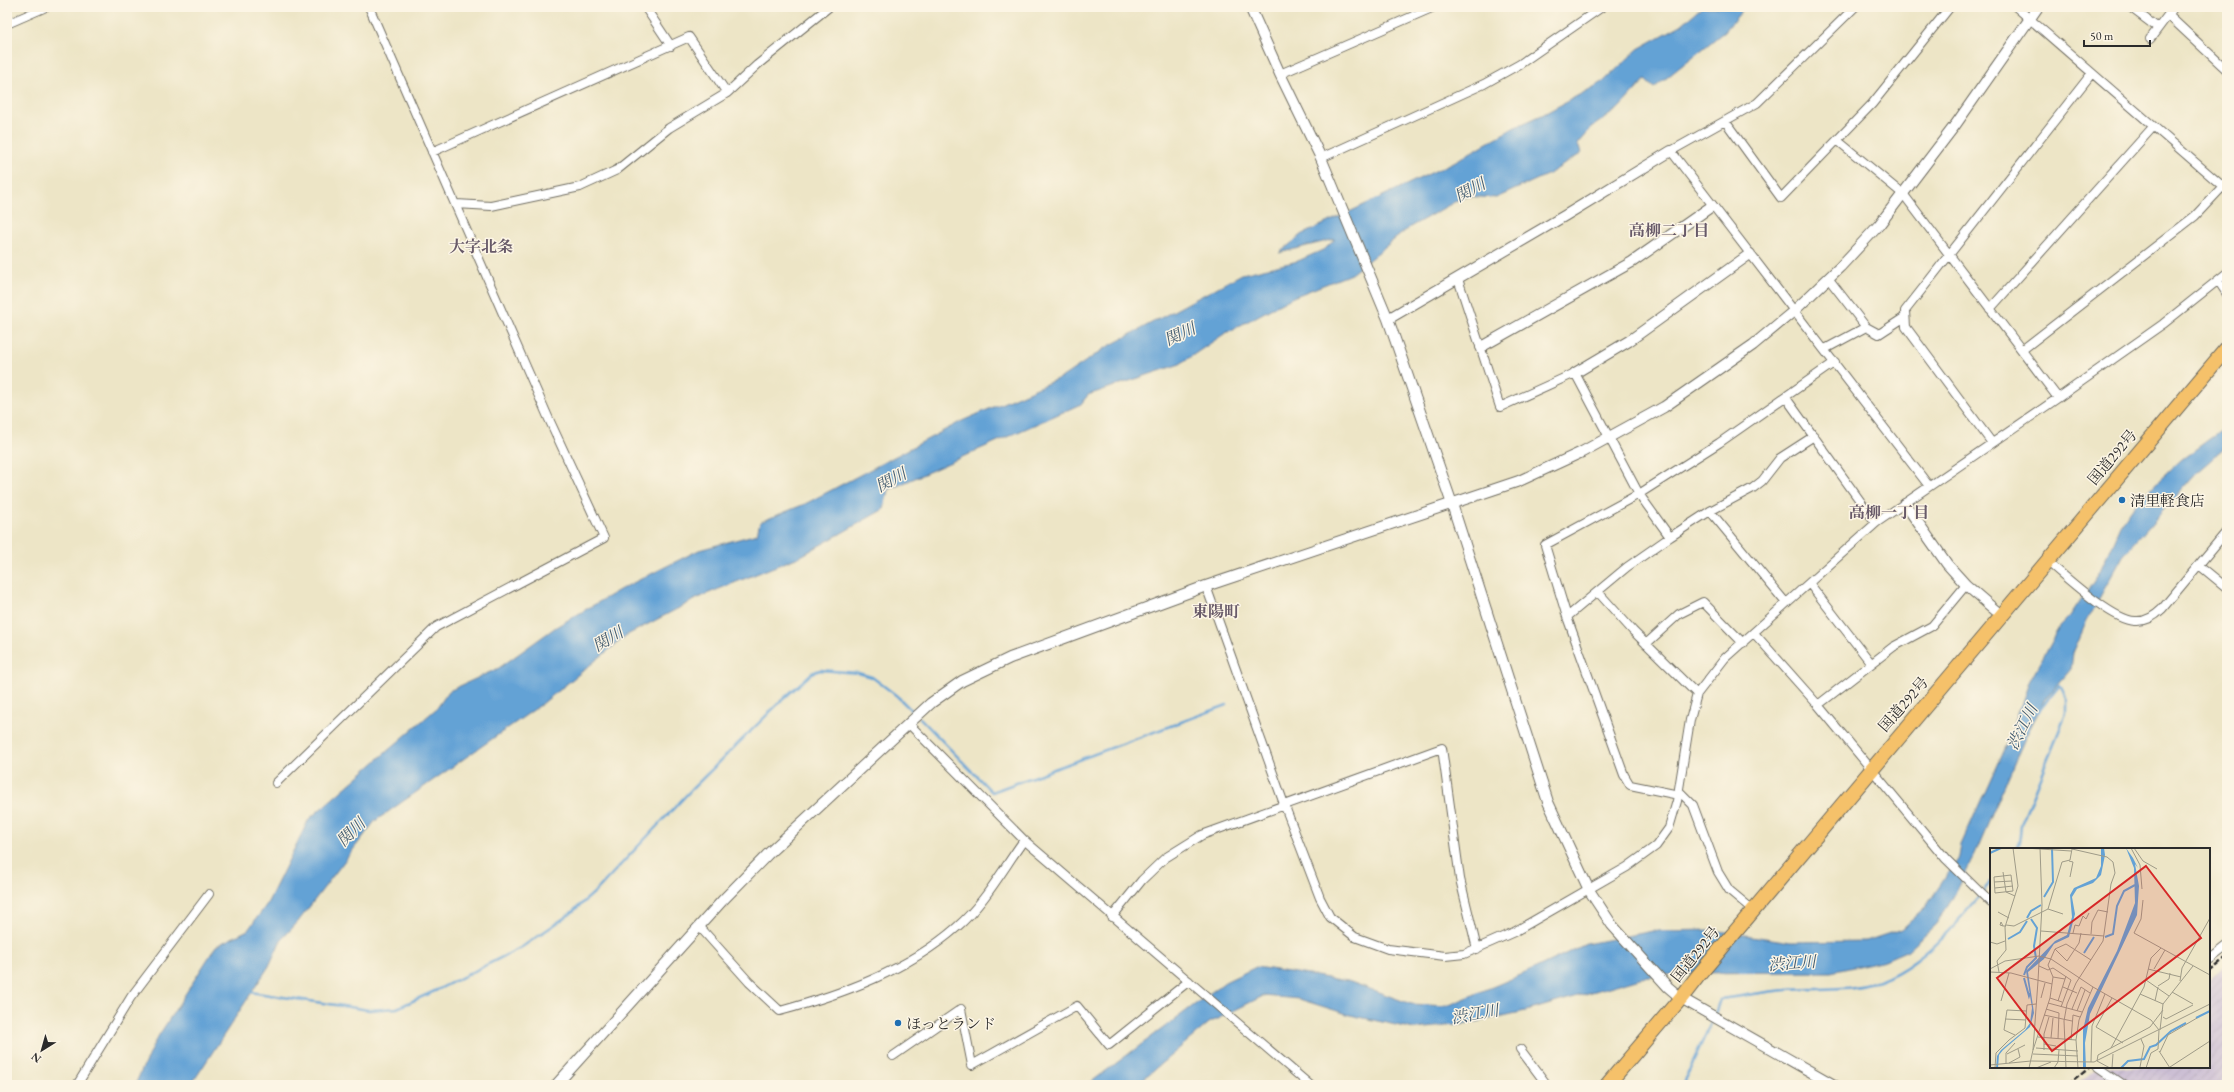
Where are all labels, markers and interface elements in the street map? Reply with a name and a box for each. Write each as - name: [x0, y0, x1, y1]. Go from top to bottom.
- scale bar: [2084, 22, 2150, 48]
- text: 50 m: [2090, 28, 2114, 44]
- water label: 関川: [1451, 172, 1491, 207]
- district label: 高柳二丁目: [1629, 220, 1709, 241]
- district label: 大字北条: [449, 236, 513, 257]
- water label: 関川: [1161, 317, 1201, 350]
- street label: 国道292号: [2083, 425, 2141, 489]
- water label: 関川: [872, 462, 912, 497]
- place label: 清里軽食店: [2130, 491, 2205, 510]
- marker: 清里軽食店: [2117, 495, 2127, 505]
- district label: 高柳一丁目: [1849, 502, 1929, 523]
- district label: 東陽町: [1192, 601, 1240, 622]
- water label: 関川: [589, 621, 629, 656]
- street label: 国道292号: [1874, 673, 1932, 735]
- water label: 渋江川: [2002, 699, 2043, 753]
- water label: 関川: [332, 812, 371, 851]
- inset map: [1990, 848, 2210, 1068]
- street label: 国道292号: [1667, 922, 1723, 986]
- water label: 渋江川: [1767, 951, 1819, 975]
- water label: 渋江川: [1450, 999, 1502, 1029]
- place label: ほっとランド: [906, 1014, 996, 1033]
- marker: ほっとランド: [893, 1018, 903, 1028]
- north arrow: [22, 1030, 62, 1070]
- text: N: [28, 1050, 44, 1066]

